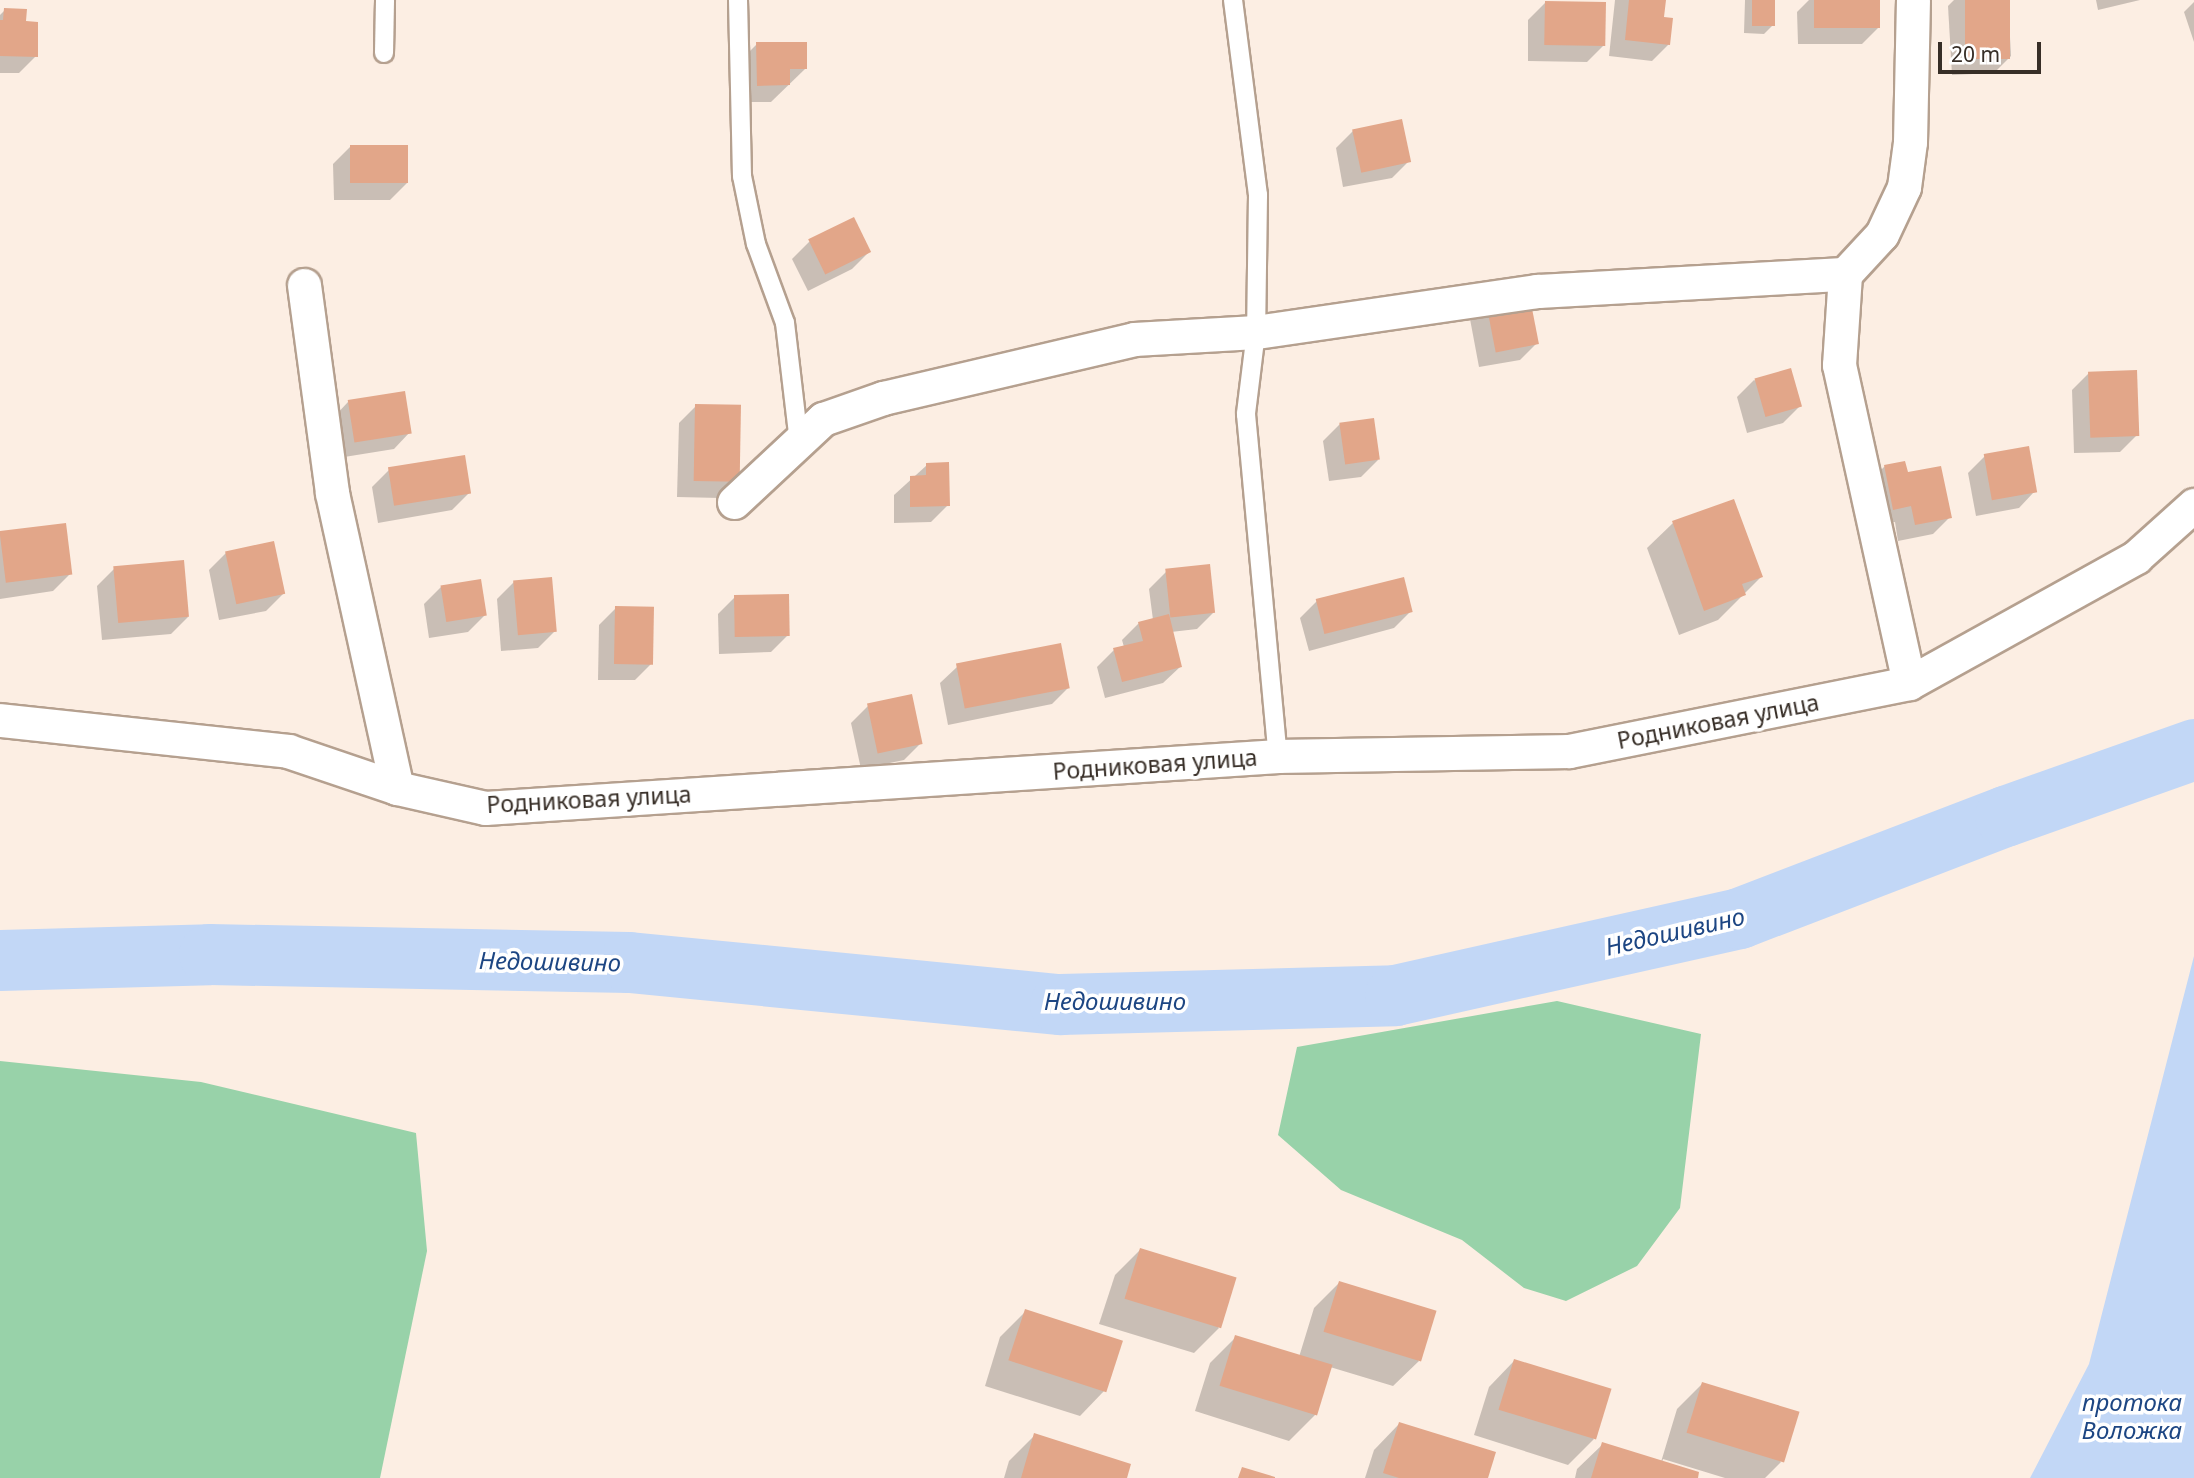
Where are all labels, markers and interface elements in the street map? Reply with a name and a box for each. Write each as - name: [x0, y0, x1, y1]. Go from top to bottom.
- scale bar: [1942, 28, 2045, 72]
- text: 20 m: [1951, 40, 2000, 68]
- street label: Родниковая улица: [1615, 688, 1821, 754]
- street label: Родниковая улица: [1052, 743, 1258, 785]
- street label: Родниковая улица: [486, 780, 692, 818]
- water label: Недошивино: [1602, 901, 1748, 961]
- water label: Недошивино: [479, 945, 621, 977]
- water label: Недошивино: [1044, 987, 1186, 1015]
- water label: протока Воложка: [2082, 1388, 2182, 1444]

